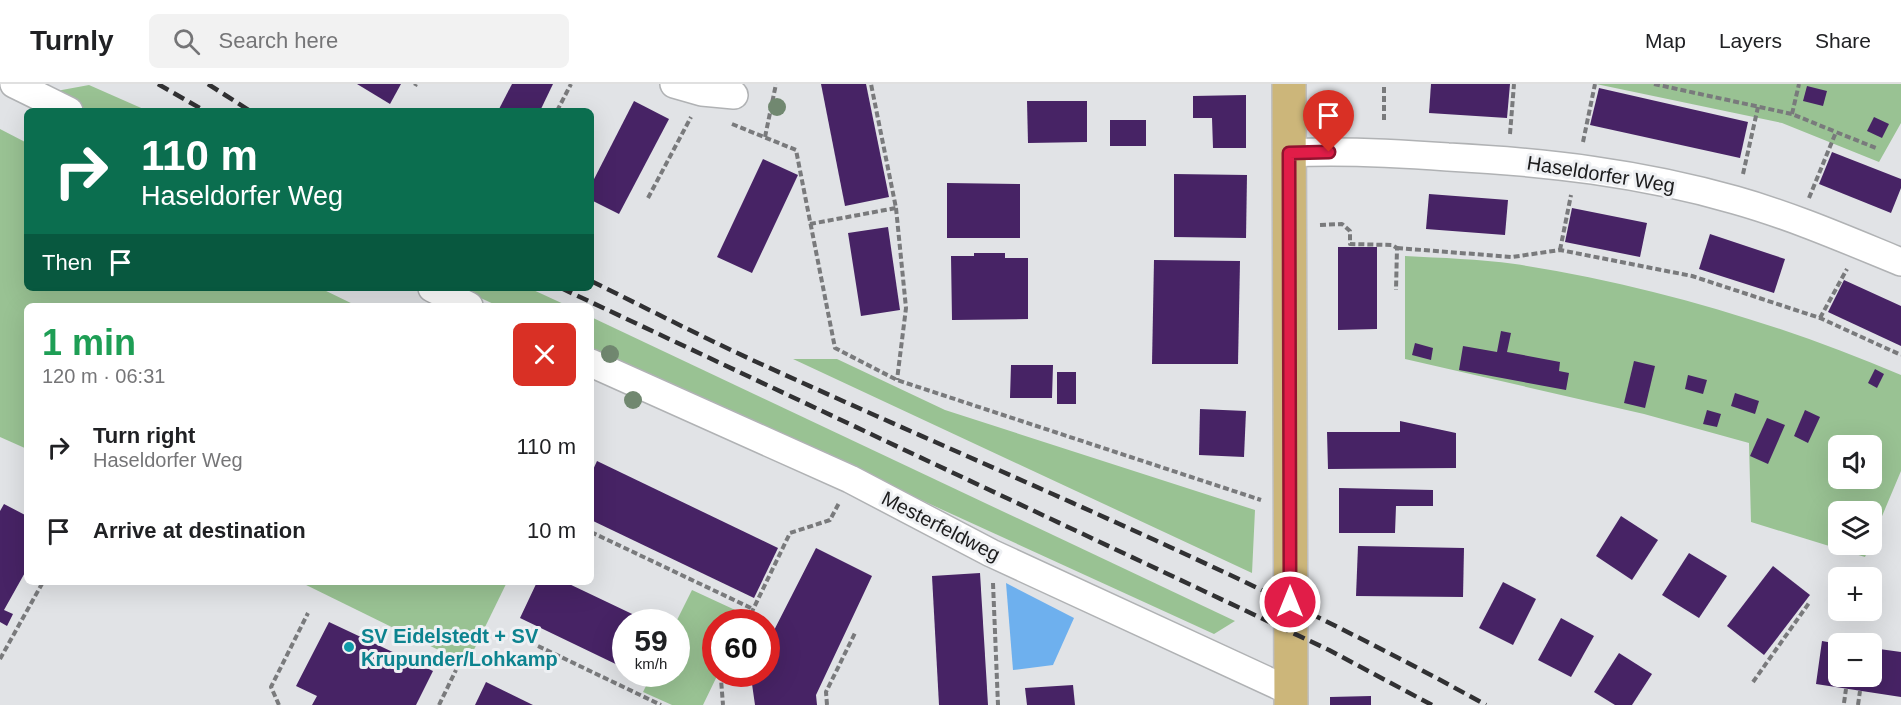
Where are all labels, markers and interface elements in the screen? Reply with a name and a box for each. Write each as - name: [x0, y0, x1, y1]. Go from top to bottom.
- search box: [149, 14, 569, 68]
- text: Turnly: [30, 25, 113, 56]
- icon: search: [170, 25, 203, 58]
- text: Search here: [218, 28, 338, 53]
- text: Map: [1645, 29, 1686, 52]
- text: Layers: [1719, 29, 1782, 52]
- text: Share: [1815, 29, 1871, 52]
- pin: [1303, 90, 1354, 152]
- icon: arrive: [1312, 99, 1345, 132]
- icon: right: [42, 132, 120, 210]
- text: 110 m: [141, 132, 258, 179]
- street label: Haseldorfer Weg: [1525, 151, 1677, 197]
- text: Haseldorfer Weg: [141, 181, 343, 211]
- icon: arrive: [104, 246, 137, 279]
- text: Then: [42, 250, 92, 275]
- text: 1 min: [42, 322, 136, 363]
- button: close: [513, 323, 576, 386]
- text: 120 m · 06:31: [42, 365, 165, 387]
- text: Turn right: [93, 423, 195, 448]
- icon: right: [42, 431, 75, 464]
- text: 110 m: [516, 434, 576, 459]
- map controls: [1828, 435, 1882, 687]
- button: sound: [1828, 435, 1882, 489]
- text: Haseldorfer Weg: [93, 449, 243, 471]
- street label: Mesterfeldweg: [878, 487, 1004, 565]
- button: layers: [1828, 501, 1882, 555]
- icon: arrive: [42, 515, 75, 548]
- text: Arrive at destination: [93, 518, 306, 543]
- text: 10 m: [527, 518, 576, 543]
- button: +: [1828, 567, 1882, 621]
- position arrow: [1258, 570, 1322, 634]
- speed limit sign: 60: [702, 609, 780, 687]
- text: 59: [634, 624, 668, 657]
- place label: SV Eidelstedt + SV Krupunder/Lohkamp: [361, 625, 558, 670]
- button: −: [1828, 633, 1882, 687]
- marker: SV Eidelstedt + SV Krupunder/Lohkamp: [342, 640, 356, 654]
- text: km/h: [635, 655, 667, 672]

